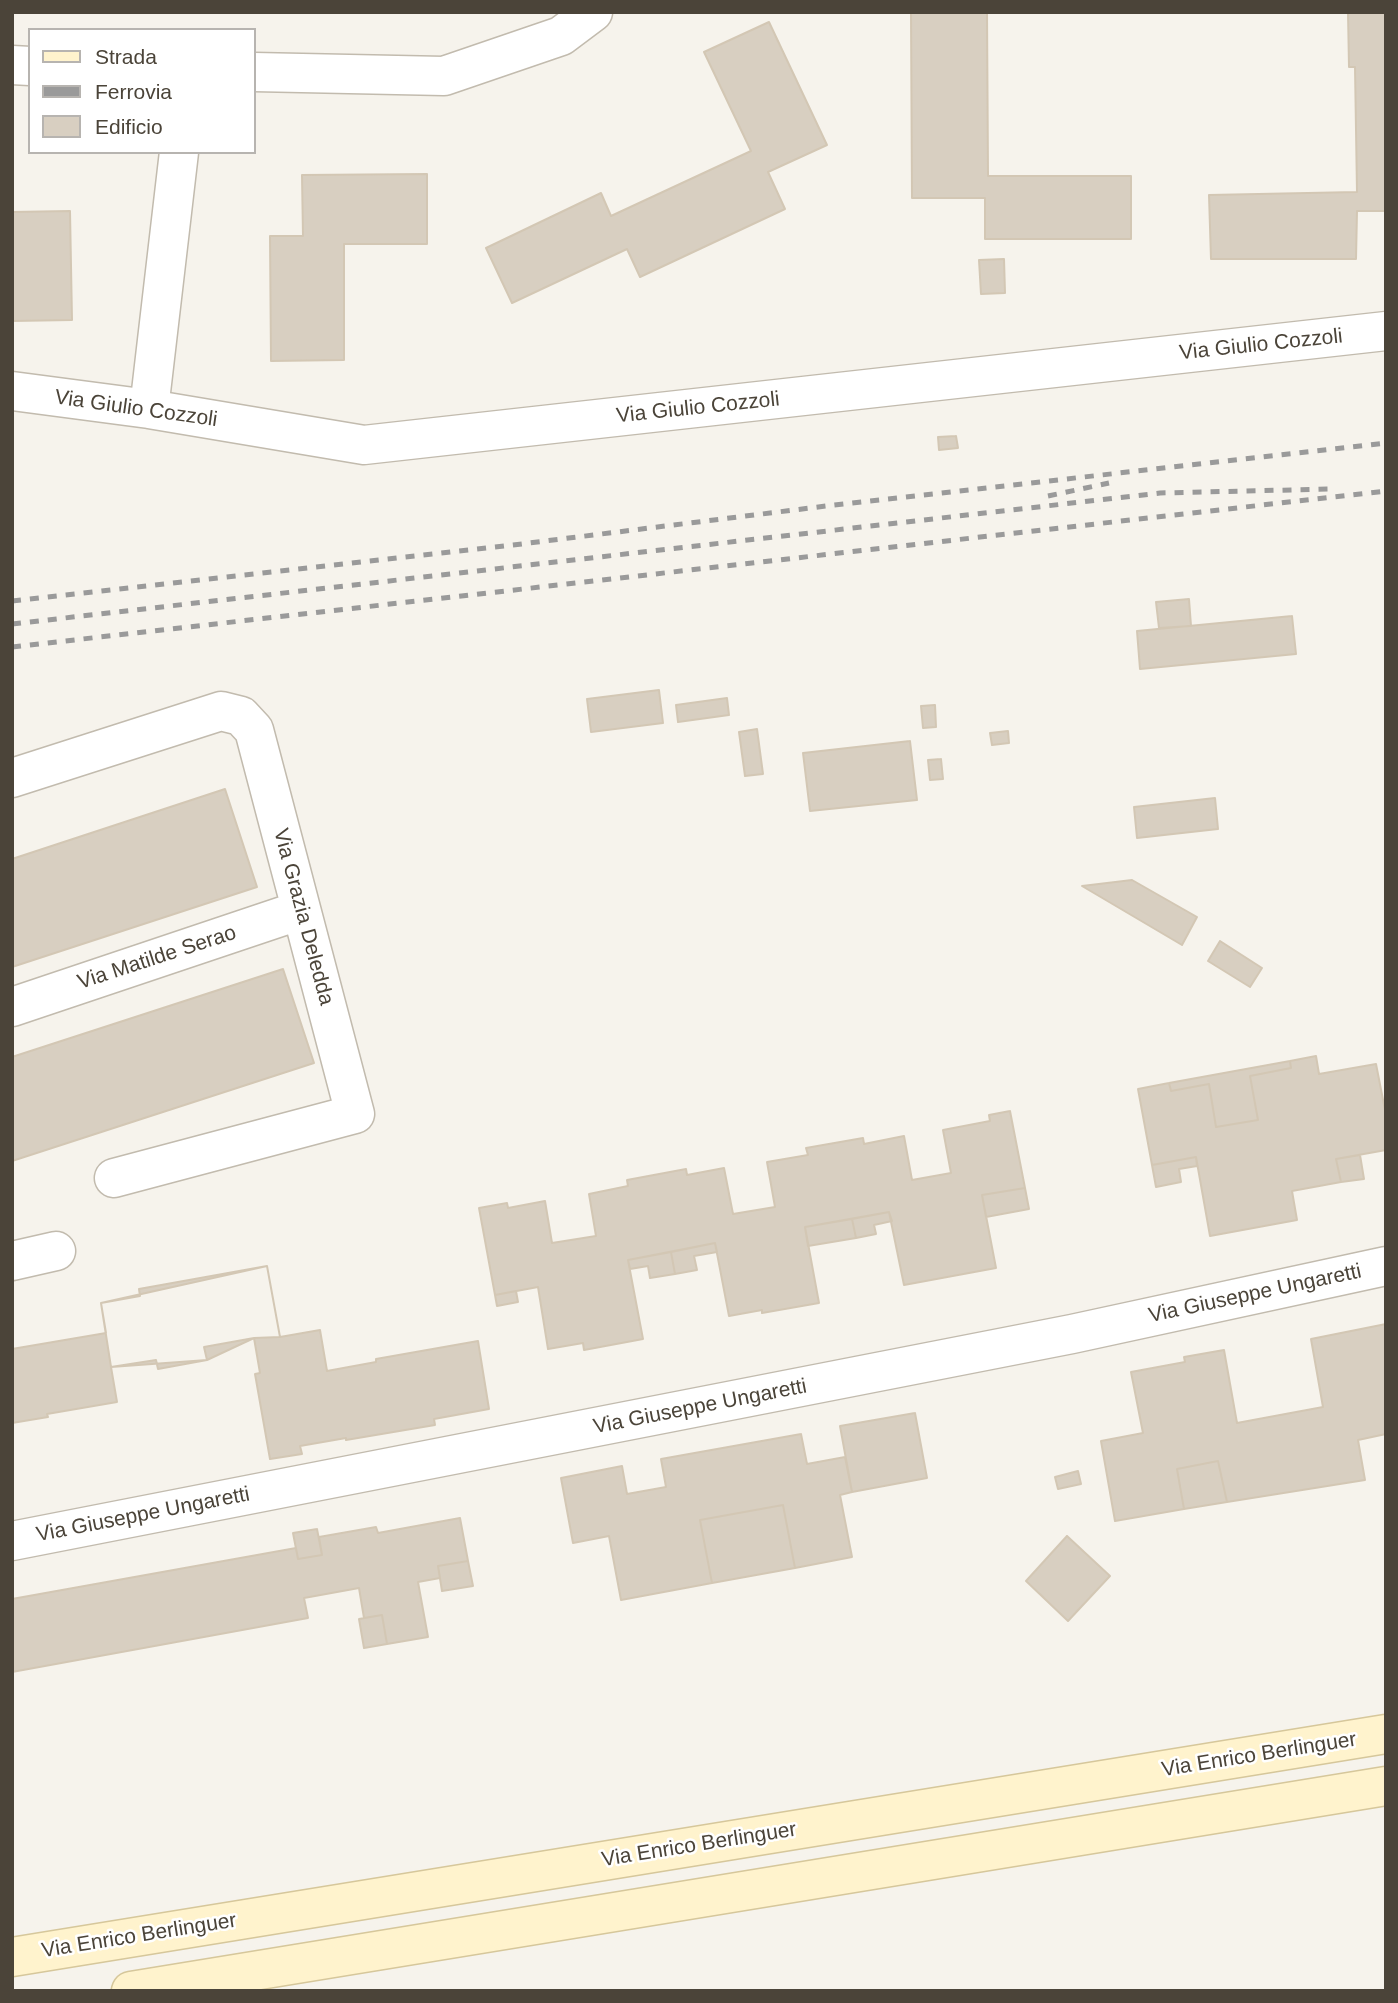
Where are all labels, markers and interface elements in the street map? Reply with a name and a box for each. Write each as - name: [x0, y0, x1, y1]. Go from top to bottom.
- legend: [28, 28, 256, 154]
- text: Strada: [95, 45, 157, 68]
- text: Ferrovia: [95, 80, 172, 103]
- text: Edificio: [95, 115, 163, 138]
- street label: Via Giulio Cozzoli: [1178, 324, 1344, 366]
- street label: Via Giulio Cozzoli: [53, 385, 219, 433]
- street label: Via Giulio Cozzoli: [615, 387, 781, 429]
- street label: Via Grazia Deledda: [267, 826, 339, 1008]
- street label: Via Matilde Serao: [74, 920, 240, 996]
- street label: Via Giuseppe Ungaretti: [1146, 1259, 1364, 1329]
- street label: Via Giuseppe Ungaretti: [591, 1374, 809, 1440]
- street label: Via Giuseppe Ungaretti: [34, 1482, 252, 1548]
- street label: Via Enrico Berlinguer: [1160, 1727, 1358, 1783]
- street label: Via Enrico Berlinguer: [600, 1817, 798, 1873]
- street label: Via Enrico Berlinguer: [40, 1908, 238, 1964]

